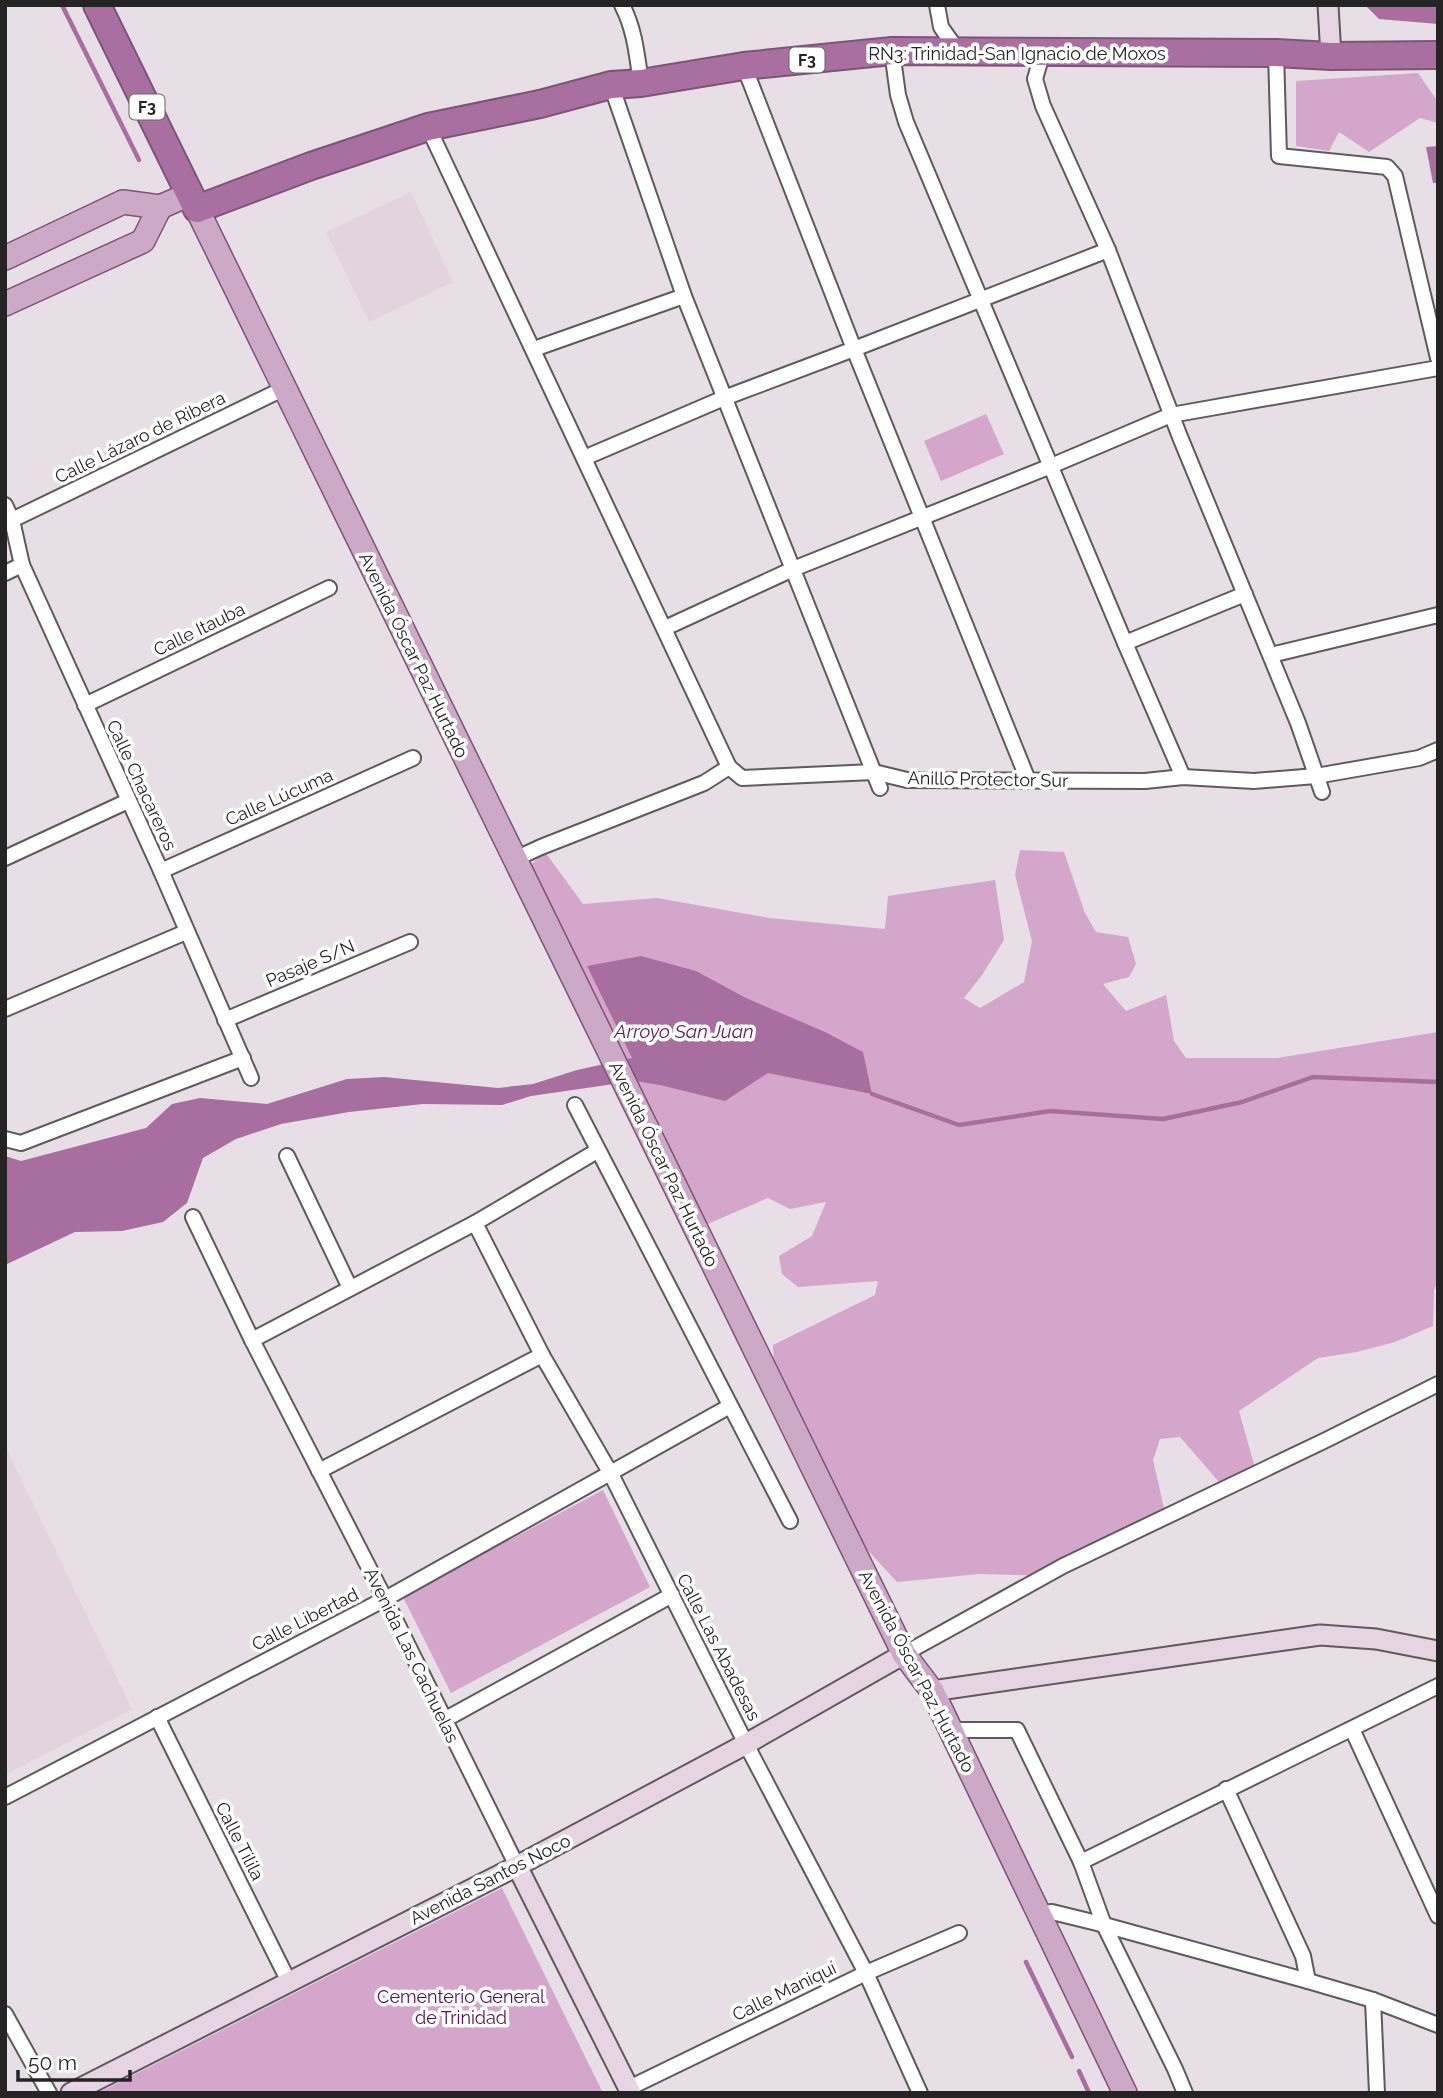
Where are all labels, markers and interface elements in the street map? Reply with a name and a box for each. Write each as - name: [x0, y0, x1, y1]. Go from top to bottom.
- street label: RN3: Trinidad-San Ignacio de Moxos: [868, 43, 1166, 64]
- road number: F3: [790, 48, 824, 72]
- road number: F3: [130, 94, 164, 120]
- street label: Calle Lázaro de Ribera: [51, 387, 229, 487]
- street label: Avenida Óscar Paz Hurtado: [355, 548, 474, 762]
- street label: Calle Itauba: [150, 598, 248, 660]
- street label: Calle Chacareros: [103, 716, 182, 854]
- street label: Calle Lúcuma: [222, 764, 336, 830]
- street label: Anillo Protector Sur: [907, 767, 1069, 791]
- street label: Pasaje S/N: [262, 935, 358, 991]
- water label: Arroyo San Juan: [613, 1020, 754, 1042]
- street label: Avenida Óscar Paz Hurtado: [605, 1057, 724, 1271]
- street label: Avenida Las Cachuelas: [360, 1564, 464, 1746]
- street label: Avenida Óscar Paz Hurtado: [855, 1566, 980, 1776]
- street label: Calle Las Abadesas: [673, 1570, 765, 1724]
- street label: Calle Libertad: [248, 1583, 362, 1655]
- street label: Calle Tilila: [211, 1798, 269, 1884]
- street label: Avenida Santos Noco: [406, 1829, 574, 1929]
- street label: Calle Maniquí: [729, 1957, 839, 2025]
- park label: Cementerio General de Trinidad: [377, 1986, 545, 2028]
- scale bar: [18, 2038, 130, 2082]
- text: 50 m: [28, 2050, 77, 2075]

